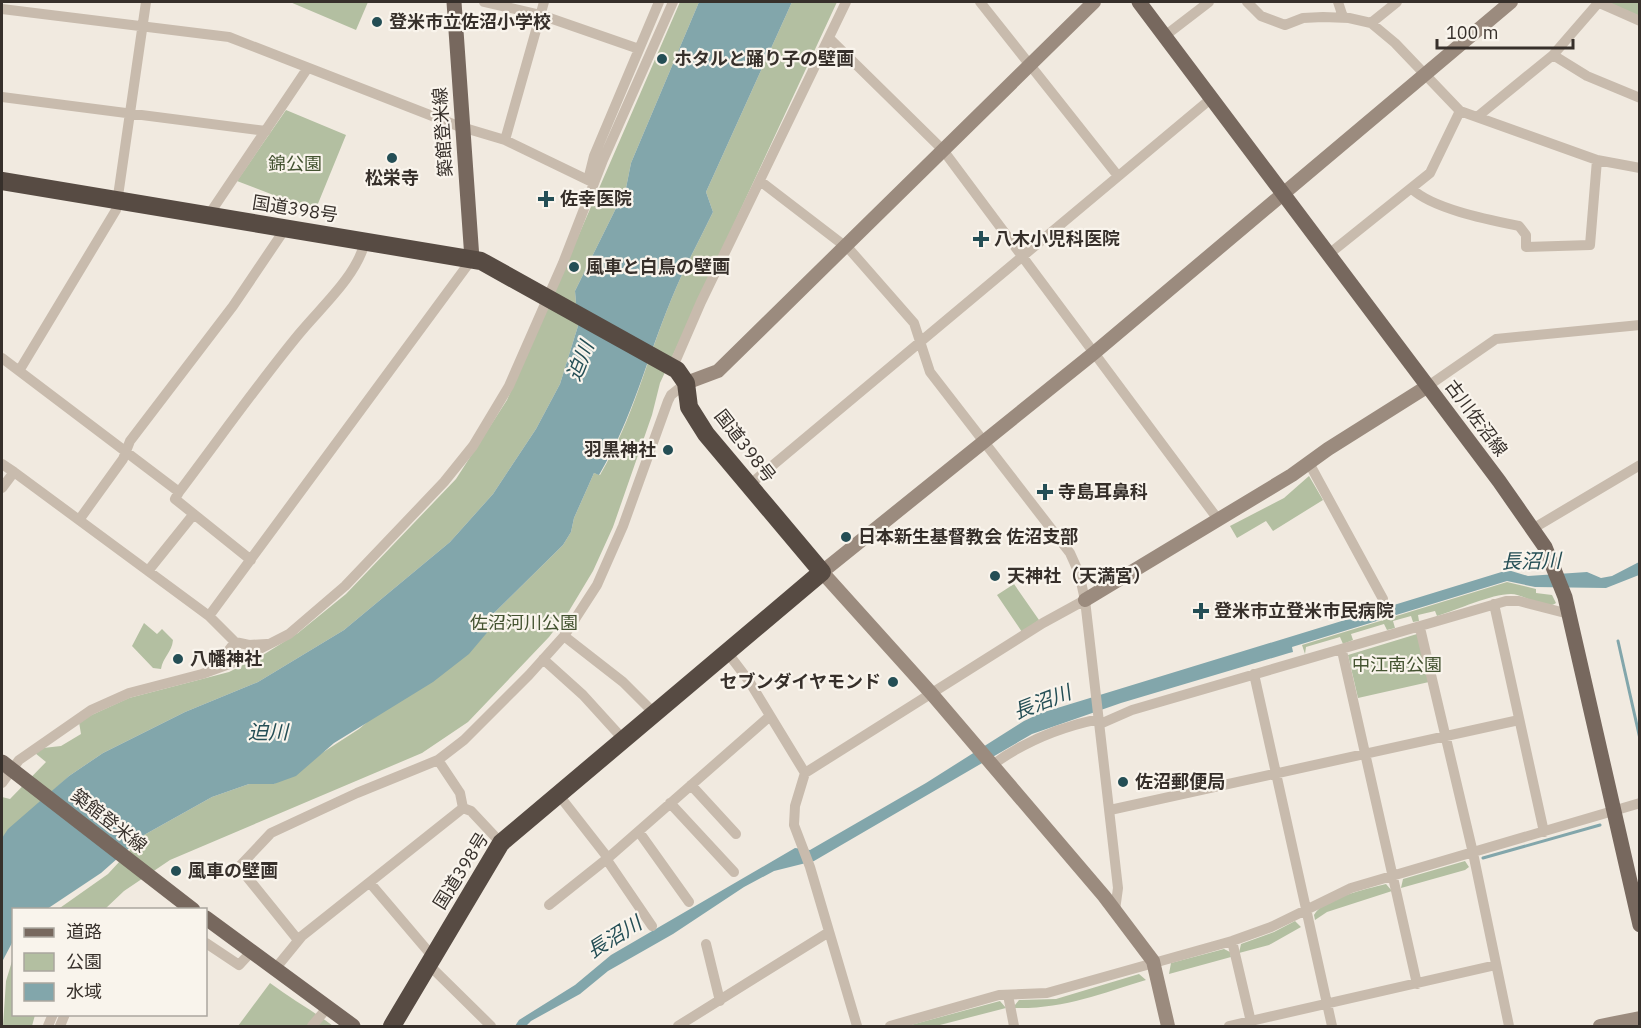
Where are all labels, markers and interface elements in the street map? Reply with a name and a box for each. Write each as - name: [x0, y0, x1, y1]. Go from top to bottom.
- place label: 登米市立佐沼小学校: [389, 10, 551, 33]
- scale bar: [1437, 12, 1574, 50]
- marker: 登米市立佐沼小学校: [370, 15, 384, 29]
- text: 100 m: [1446, 21, 1498, 44]
- place label: ホタルと踊り子の壁画: [674, 47, 854, 70]
- marker: ホタルと踊り子の壁画: [655, 52, 669, 66]
- street label: 築館登米線: [428, 86, 457, 178]
- marker: 松栄寺: [385, 151, 399, 165]
- park label: 錦公園: [268, 152, 322, 175]
- place label: 松栄寺: [365, 166, 419, 189]
- place label: 佐幸医院: [560, 187, 632, 210]
- street label: 国道398号: [251, 190, 340, 227]
- marker: 佐幸医院: [537, 190, 555, 208]
- place label: 八木小児科医院: [994, 227, 1120, 250]
- marker: 八木小児科医院: [972, 230, 990, 248]
- place label: 風車と白鳥の壁画: [586, 255, 730, 278]
- marker: 風車と白鳥の壁画: [567, 260, 581, 274]
- water label: 迫川: [560, 335, 600, 384]
- street label: 古川佐沼線: [1440, 375, 1513, 461]
- street label: 国道398号: [710, 405, 781, 487]
- place label: 羽黒神社: [584, 438, 656, 461]
- marker: 羽黒神社: [661, 443, 675, 457]
- place label: 寺島耳鼻科: [1058, 480, 1148, 503]
- marker: 寺島耳鼻科: [1036, 483, 1054, 501]
- place label: 日本新生基督教会 佐沼支部: [858, 525, 1078, 548]
- marker: 日本新生基督教会 佐沼支部: [839, 530, 853, 544]
- water label: 長沼川: [1501, 546, 1563, 575]
- place label: 天神社（天満宮）: [1007, 564, 1151, 587]
- marker: 天神社（天満宮）: [988, 569, 1002, 583]
- place label: 登米市立登米市民病院: [1214, 599, 1394, 622]
- marker: 登米市立登米市民病院: [1192, 602, 1210, 620]
- park label: 佐沼河川公園: [470, 611, 578, 634]
- place label: 八幡神社: [190, 647, 262, 670]
- marker: 八幡神社: [171, 652, 185, 666]
- park label: 中江南公園: [1352, 653, 1442, 676]
- place label: セブンダイヤモンド: [720, 670, 881, 693]
- marker: セブンダイヤモンド: [886, 675, 900, 689]
- water label: 長沼川: [1009, 677, 1077, 725]
- water label: 迫川: [248, 718, 290, 745]
- place label: 佐沼郵便局: [1135, 770, 1225, 793]
- marker: 佐沼郵便局: [1116, 775, 1130, 789]
- street label: 築館登米線: [67, 784, 152, 857]
- street label: 国道398号: [428, 828, 493, 913]
- place label: 風車の壁画: [188, 859, 278, 882]
- marker: 風車の壁画: [169, 864, 183, 878]
- legend: [12, 908, 207, 1016]
- water label: 長沼川: [581, 908, 648, 964]
- text: 道路: [66, 920, 102, 943]
- text: 公園: [66, 950, 102, 973]
- text: 水域: [66, 980, 102, 1003]

